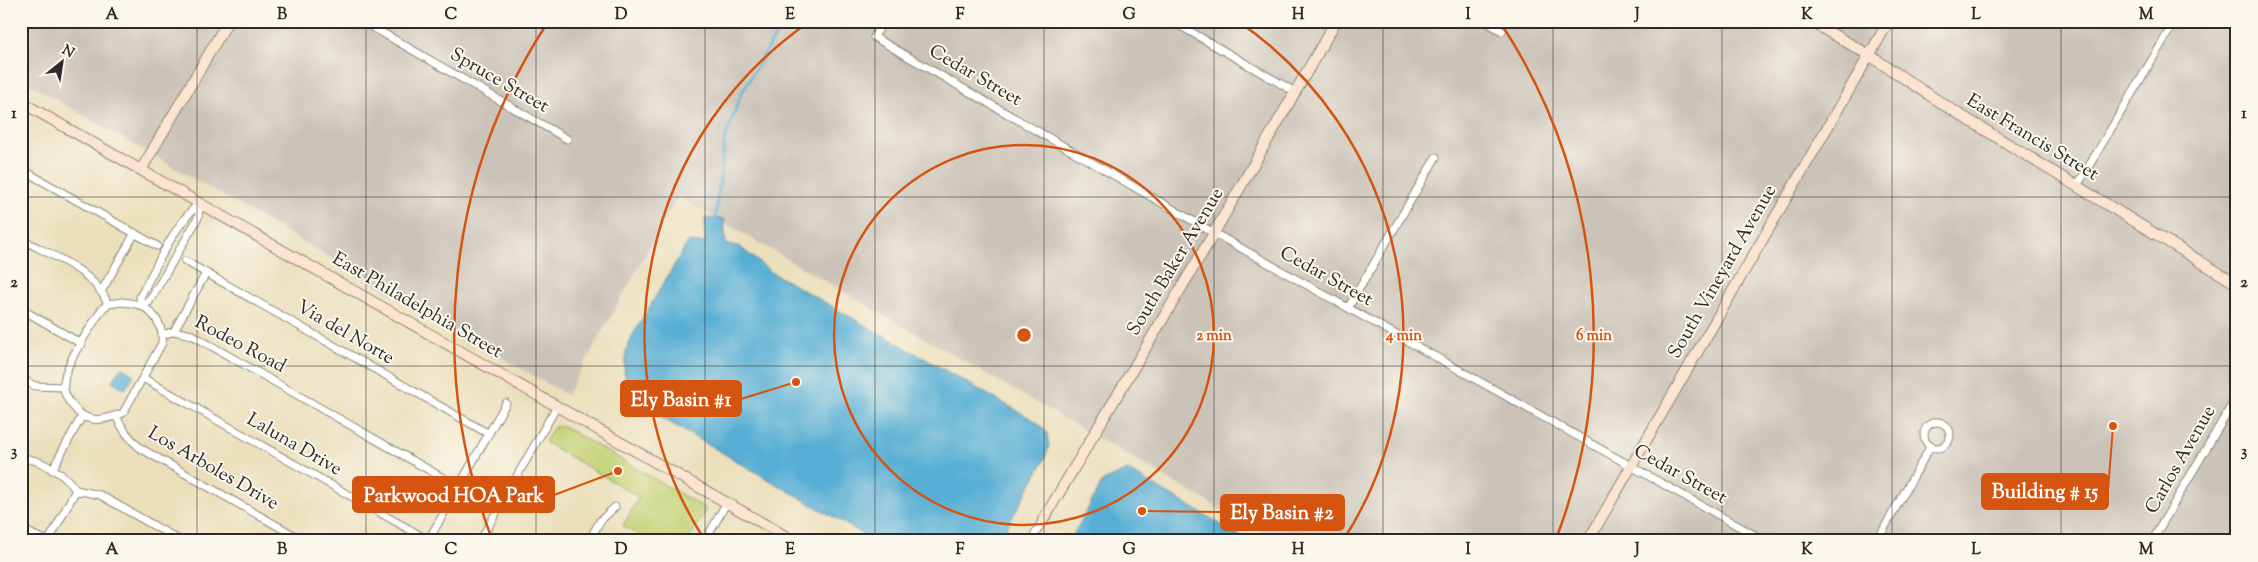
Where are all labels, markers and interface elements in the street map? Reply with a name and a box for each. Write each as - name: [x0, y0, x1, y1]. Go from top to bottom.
- text: A: [106, 4, 119, 27]
- text: B: [277, 4, 287, 27]
- text: C: [445, 4, 458, 27]
- text: D: [615, 4, 628, 27]
- text: E: [785, 4, 795, 27]
- text: F: [956, 4, 965, 27]
- text: G: [1122, 4, 1136, 27]
- text: H: [1292, 4, 1305, 27]
- text: I: [1465, 4, 1471, 27]
- text: J: [1633, 4, 1640, 27]
- text: K: [1801, 4, 1813, 27]
- text: L: [1971, 4, 1981, 27]
- text: M: [2139, 4, 2154, 27]
- north arrow: [38, 38, 88, 88]
- street label: Cedar Street: [924, 39, 1027, 114]
- text: N: [58, 41, 77, 64]
- street label: Spruce Street: [444, 42, 554, 121]
- street label: East Francis Street: [1961, 88, 2104, 188]
- text: 1: [11, 103, 17, 126]
- text: 1: [2241, 103, 2247, 126]
- street label: South Vineyard Avenue: [1662, 180, 1784, 364]
- street label: South Baker Avenue: [1121, 183, 1231, 341]
- street label: Cedar Street: [1274, 240, 1378, 314]
- street label: East Philadelphia Street: [327, 246, 508, 366]
- text: 2: [10, 272, 18, 295]
- text: 2: [2240, 272, 2248, 295]
- street label: Via del Norte: [291, 294, 399, 372]
- street label: Rodeo Road: [189, 310, 291, 381]
- centre of rings: [1015, 326, 1033, 344]
- text: 2 min: [1196, 326, 1232, 347]
- text: 4 min: [1385, 326, 1422, 347]
- text: 6 min: [1576, 326, 1612, 347]
- callout: Ely Basin #1: [621, 381, 741, 416]
- text: Ely Basin #1: [631, 387, 731, 416]
- street label: Carlos Avenue: [2139, 401, 2223, 519]
- street label: Laluna Drive: [241, 407, 347, 483]
- street label: Los Arboles Drive: [142, 421, 284, 518]
- street label: Cedar Street: [1628, 438, 1732, 512]
- text: 3: [11, 441, 18, 464]
- text: 3: [2241, 441, 2248, 464]
- callout: Building # 15: [1982, 474, 2108, 509]
- callout: Parkwood HOA Park: [353, 477, 554, 512]
- text: Building # 15: [1992, 479, 2098, 508]
- text: Parkwood HOA Park: [364, 483, 544, 512]
- callout: Ely Basin #2: [1221, 495, 1344, 530]
- text: Ely Basin #2: [1230, 500, 1334, 529]
- text: A: [106, 539, 119, 562]
- text: B: [277, 539, 287, 562]
- text: C: [445, 539, 458, 562]
- text: D: [615, 539, 628, 562]
- text: E: [785, 539, 795, 562]
- text: F: [956, 539, 965, 562]
- text: G: [1122, 539, 1136, 562]
- text: H: [1292, 539, 1305, 562]
- text: I: [1465, 539, 1471, 562]
- text: J: [1633, 539, 1640, 562]
- text: K: [1801, 539, 1813, 562]
- text: L: [1971, 539, 1981, 562]
- text: M: [2139, 539, 2154, 562]

